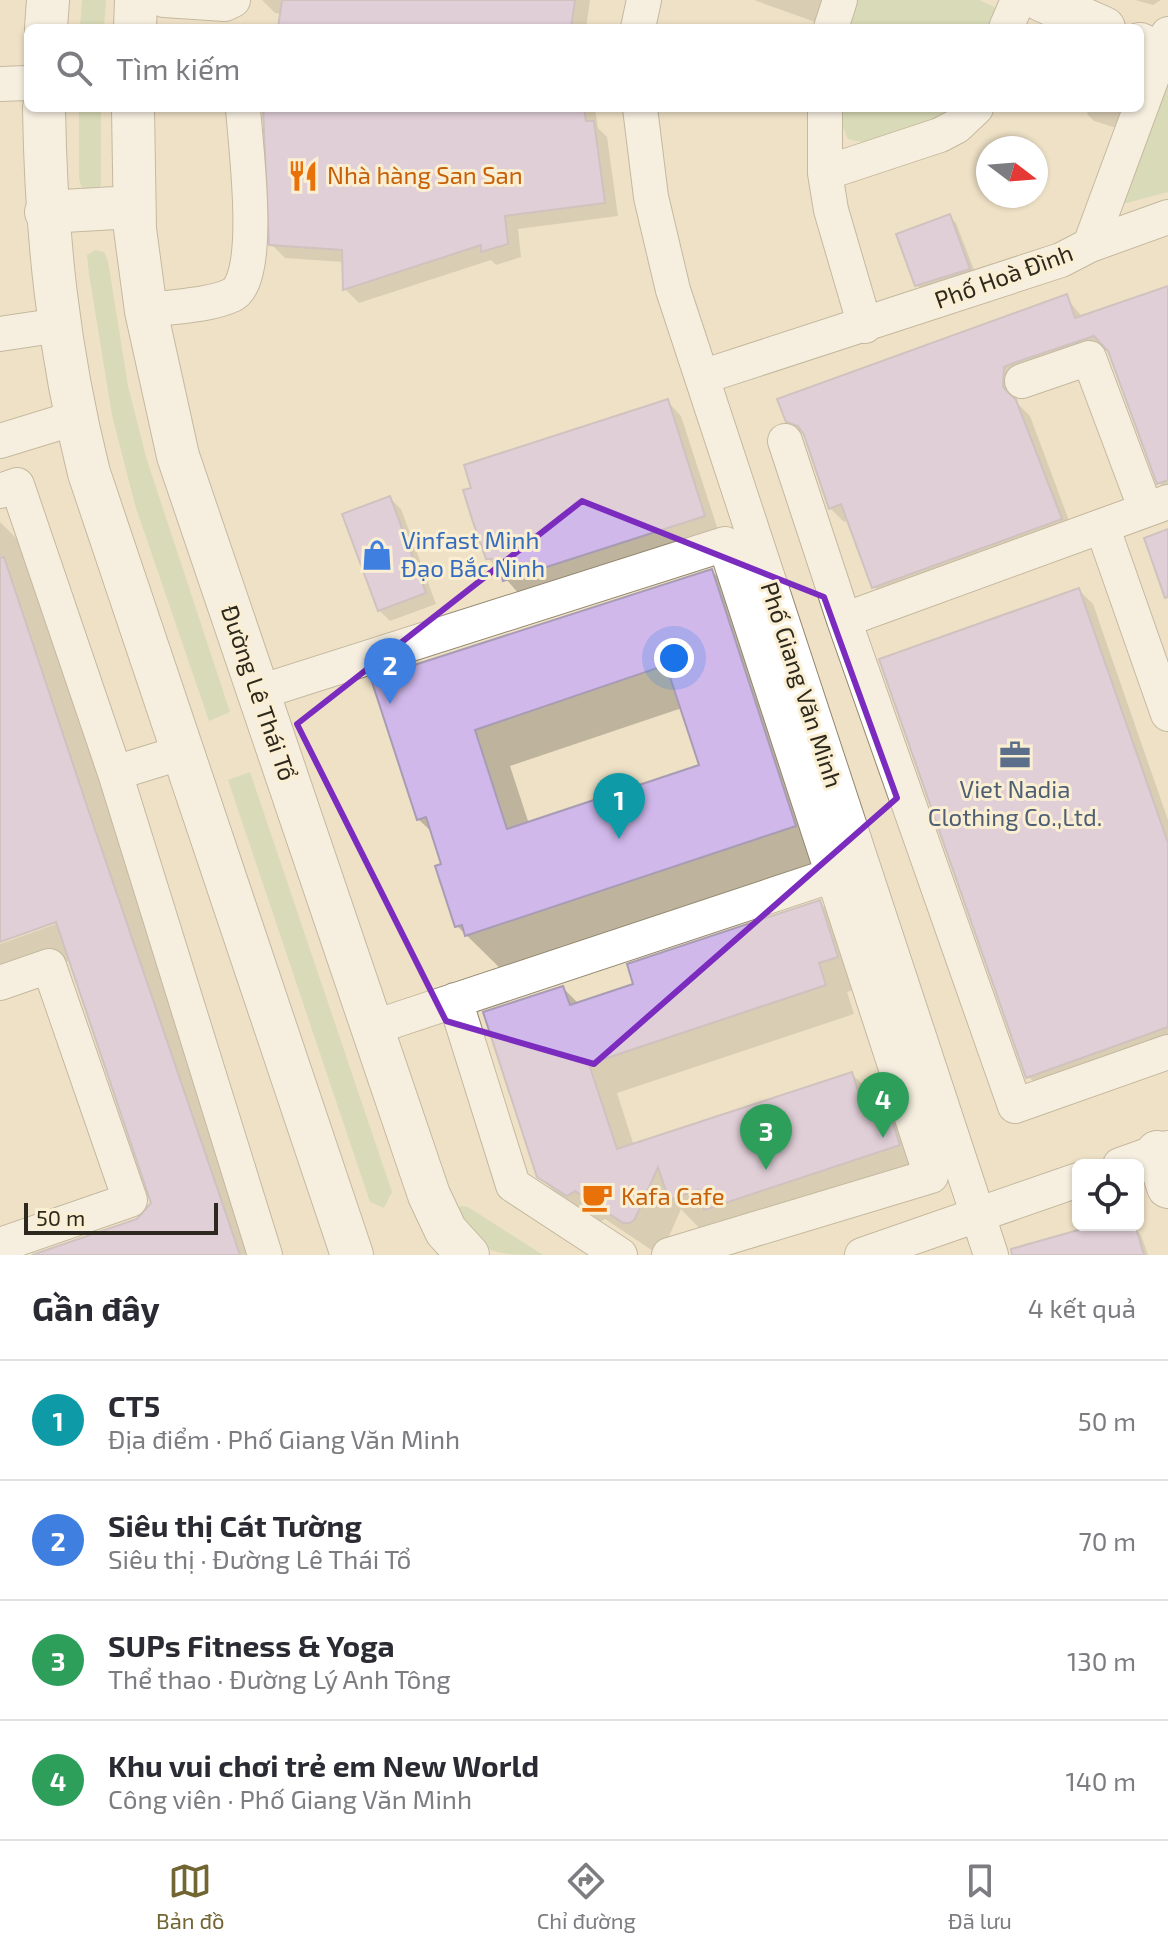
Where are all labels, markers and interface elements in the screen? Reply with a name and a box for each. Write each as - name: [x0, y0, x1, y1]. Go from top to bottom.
- search box: [24, 24, 1144, 112]
- icon: search: [52, 46, 96, 90]
- text: Tìm kiếm: [116, 50, 240, 86]
- north arrow: [976, 136, 1048, 208]
- restaurant icon: Nhà hàng San San: [286, 159, 320, 193]
- place label: Nhà hàng San San: [327, 160, 523, 189]
- street label: Phố Hoà Đình: [930, 237, 1077, 314]
- place label: Vinfast Minh Đạo Bắc Ninh: [401, 525, 545, 582]
- shop icon: Vinfast Minh Đạo Bắc Ninh: [360, 538, 394, 572]
- street label: Phố Giang Văn Minh: [755, 578, 849, 791]
- street label: Đường Lê Thái Tổ: [216, 601, 303, 784]
- pin: 2: [364, 638, 416, 704]
- your location: [654, 638, 694, 678]
- office icon: Viet Nadia Clothing Co.,Ltd.: [998, 738, 1032, 772]
- pin: 1: [593, 773, 645, 839]
- place label: Viet Nadia Clothing Co.,Ltd.: [928, 774, 1102, 831]
- pin: 4: [857, 1072, 909, 1138]
- pin: 3: [740, 1104, 792, 1170]
- map controls: [1072, 1159, 1144, 1231]
- button: locate: [1072, 1159, 1144, 1231]
- cafe icon: Kafa Cafe: [580, 1180, 614, 1214]
- place label: Kafa Cafe: [621, 1181, 725, 1210]
- scale bar: [24, 1199, 218, 1235]
- text: 50 m: [36, 1204, 85, 1230]
- text: Gần đây: [32, 1287, 160, 1328]
- text: 4 kết quả: [1028, 1292, 1136, 1323]
- text: CT5: [108, 1387, 160, 1423]
- text: 1: [52, 1405, 64, 1436]
- text: 50 m: [1078, 1405, 1136, 1436]
- text: Địa điểm · Phố Giang Văn Minh: [108, 1423, 460, 1454]
- text: Siêu thị Cát Tường: [108, 1507, 362, 1543]
- text: 2: [50, 1525, 66, 1556]
- text: 70 m: [1078, 1525, 1136, 1556]
- text: Siêu thị · Đường Lê Thái Tổ: [108, 1543, 411, 1574]
- text: SUPs Fitness & Yoga: [108, 1627, 395, 1663]
- text: 3: [51, 1645, 65, 1676]
- text: 130 m: [1067, 1645, 1136, 1676]
- text: Thể thao · Đường Lý Anh Tông: [108, 1663, 451, 1694]
- text: Khu vui chơi trẻ em New World: [108, 1747, 539, 1783]
- text: 4: [50, 1765, 66, 1796]
- text: 140 m: [1065, 1765, 1136, 1796]
- text: Công viên · Phố Giang Văn Minh: [108, 1783, 472, 1814]
- tab: Bản đồ: [156, 1859, 225, 1933]
- tab: Chỉ đường: [537, 1859, 636, 1933]
- tab: Đã lưu: [948, 1859, 1012, 1933]

